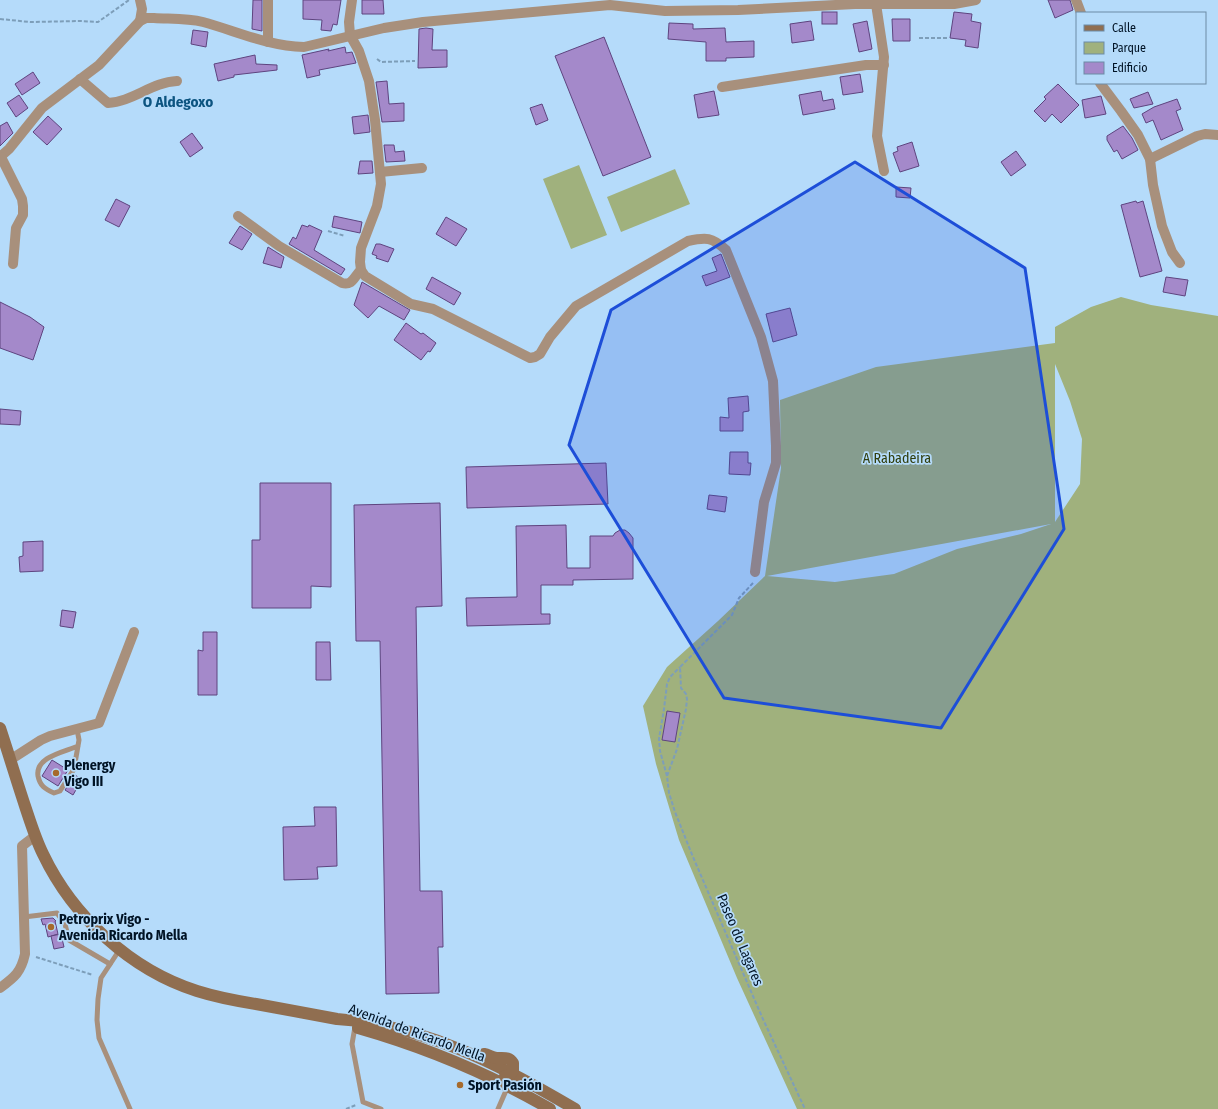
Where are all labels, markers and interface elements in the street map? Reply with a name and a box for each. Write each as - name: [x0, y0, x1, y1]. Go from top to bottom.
- legend: [1076, 12, 1206, 84]
- text: Calle: [1112, 21, 1136, 35]
- text: Parque: [1112, 41, 1146, 55]
- text: Edificio: [1112, 61, 1148, 75]
- district label: O Aldegoxo: [143, 93, 213, 111]
- park label: A Rabadeira: [863, 450, 931, 467]
- place label: Plenergy Vigo III: [63, 757, 116, 790]
- marker: Plenergy Vigo III: [51, 768, 61, 778]
- street label: Paseo do Lagares: [713, 891, 767, 989]
- place label: Petroprix Vigo - Avenida Ricardo Mella: [58, 911, 188, 944]
- marker: Petroprix Vigo - Avenida Ricardo Mella: [46, 922, 56, 932]
- street label: Avenida de Ricardo Mella: [346, 1000, 488, 1066]
- place label: Sport Pasión: [468, 1077, 542, 1094]
- marker: Sport Pasión: [455, 1080, 465, 1090]

